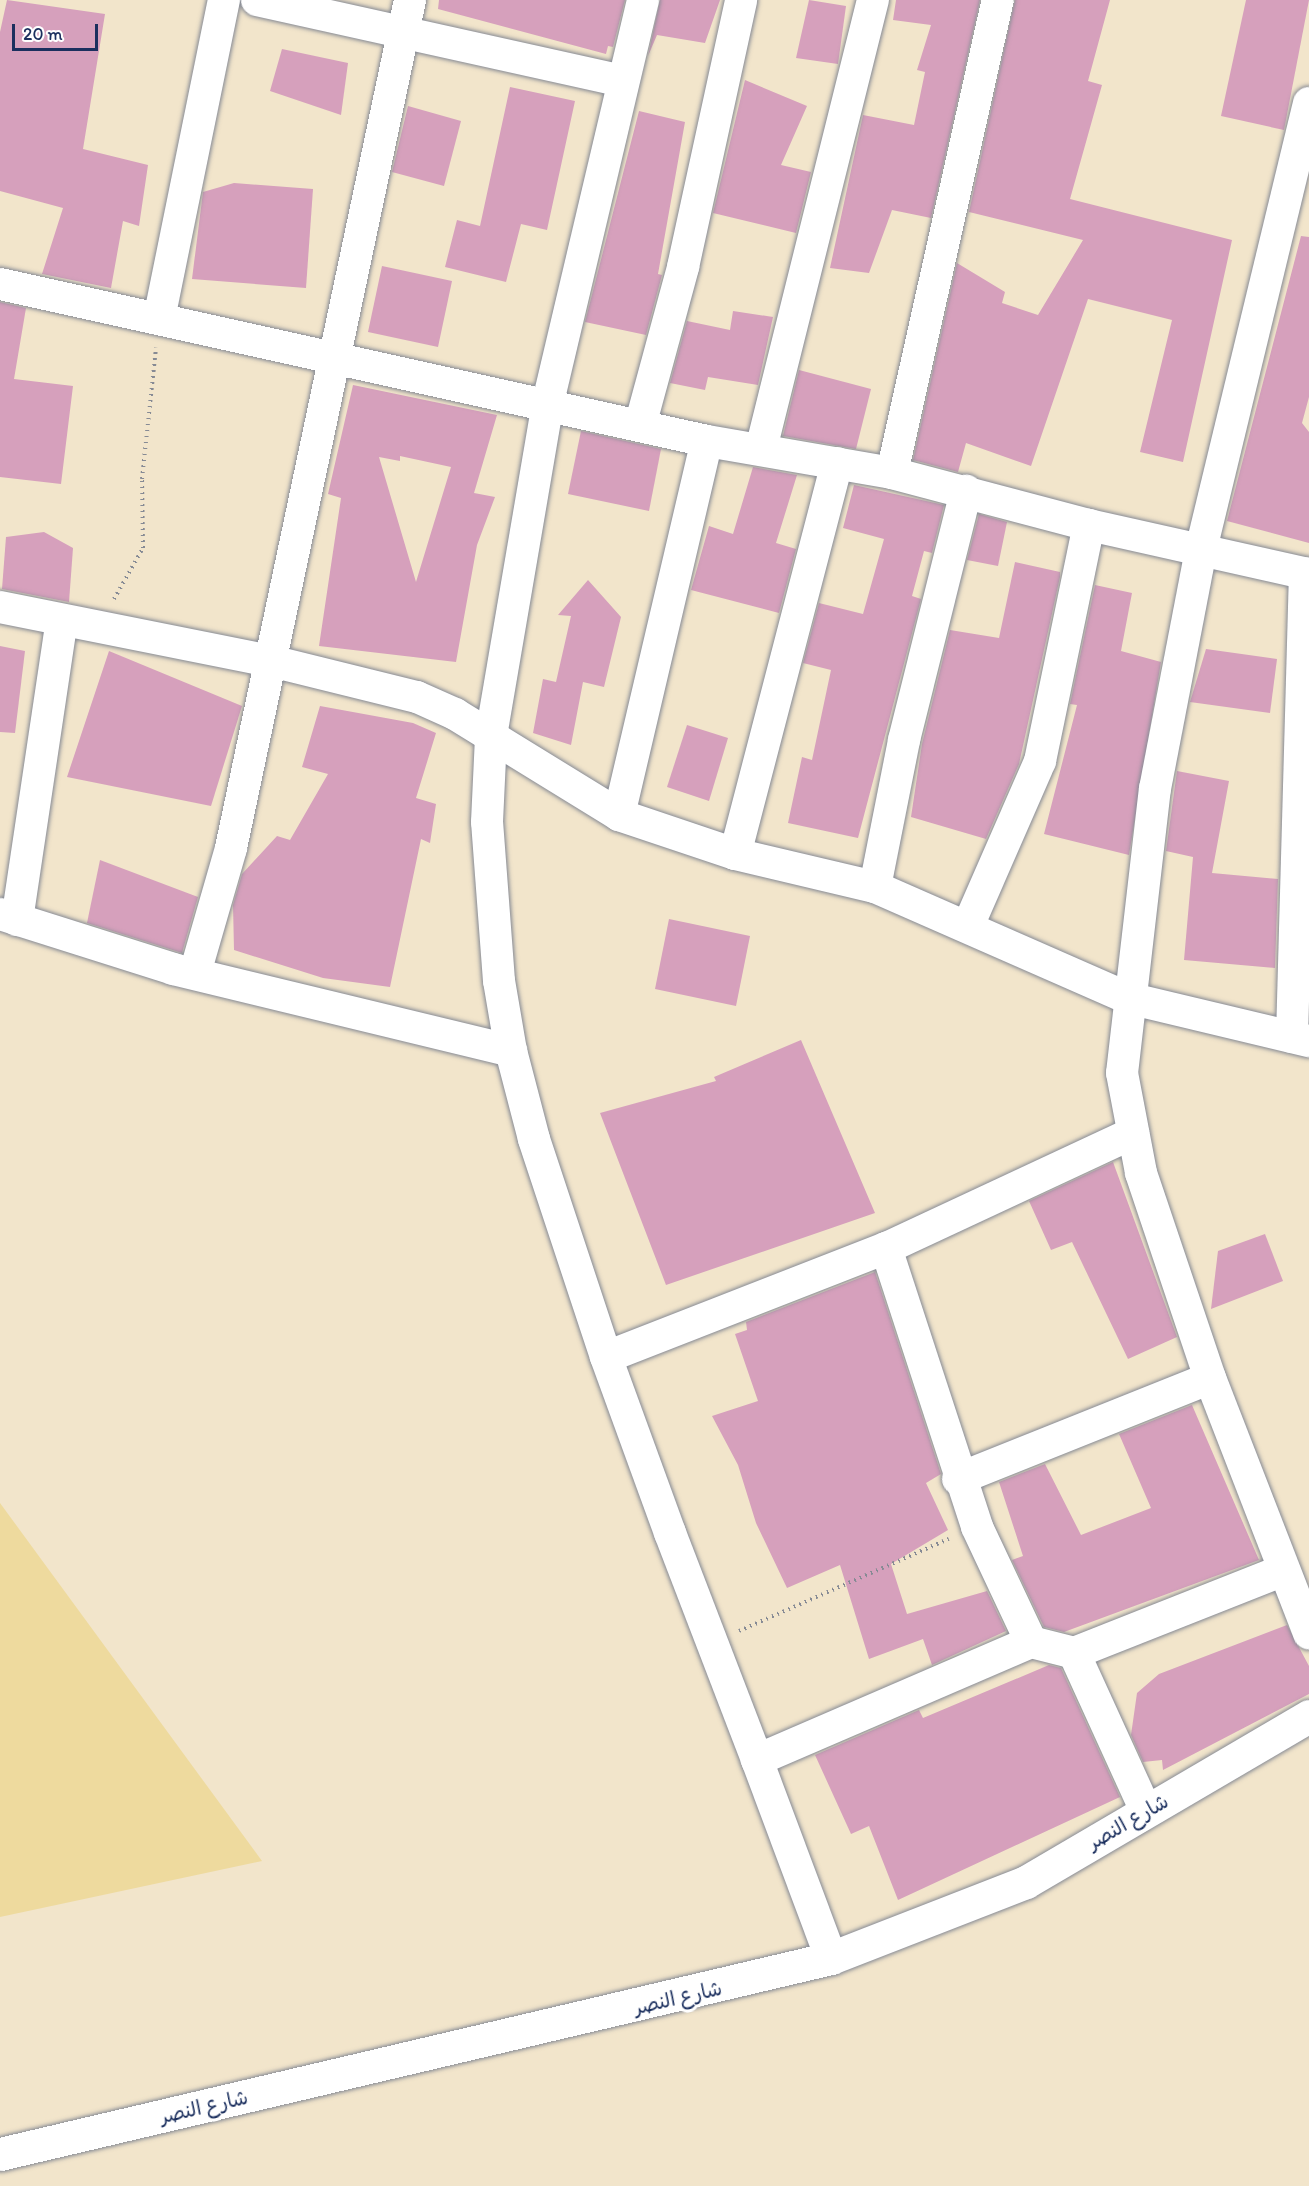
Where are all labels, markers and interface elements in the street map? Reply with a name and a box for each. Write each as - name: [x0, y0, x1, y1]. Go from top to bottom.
- scale bar: [15, 12, 100, 50]
- text: 20 m: [23, 23, 63, 45]
- street label: شارع النصر: [1083, 1789, 1173, 1855]
- street label: شارع النصر: [632, 1976, 724, 2020]
- street label: شارع النصر: [158, 2085, 250, 2129]

